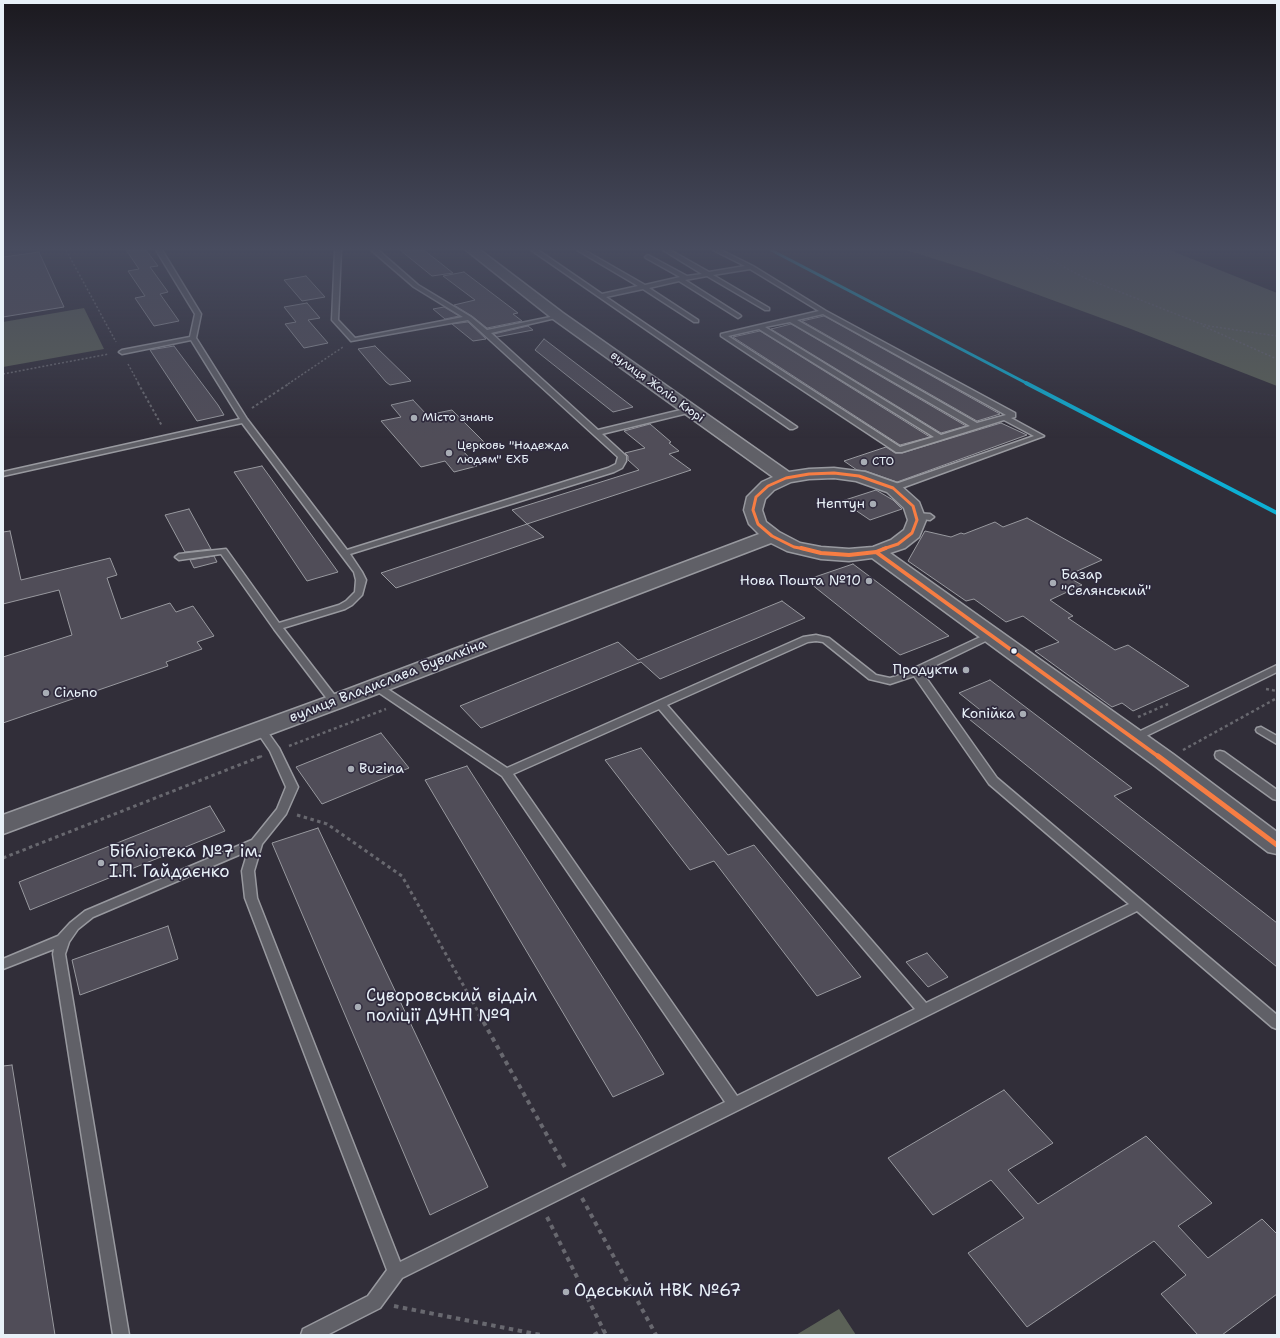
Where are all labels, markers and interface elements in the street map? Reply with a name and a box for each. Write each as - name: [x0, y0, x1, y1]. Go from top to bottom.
- street label: вулиця Жоліо Кюрі: [607, 348, 707, 426]
- place label: Місто знань: [422, 411, 494, 425]
- marker: Місто знань: [409, 413, 419, 423]
- place label: Церковь "Надежда людям" ЕХБ: [457, 439, 569, 467]
- marker: Церковь "Надежда людям" ЕХБ: [444, 448, 454, 458]
- place label: СТО: [872, 455, 894, 469]
- marker: СТО: [859, 457, 869, 467]
- place label: Нептун: [816, 496, 865, 512]
- marker: Нептун: [868, 499, 878, 509]
- place label: Базар "Селянський": [1061, 567, 1151, 600]
- place label: Нова Пошта №10: [740, 573, 861, 589]
- marker: Нова Пошта №10: [864, 576, 874, 586]
- marker: Базар "Селянський": [1048, 578, 1058, 588]
- street label: вулиця Владислава Бувалкіна: [287, 636, 489, 726]
- unlabelled marker: [1009, 646, 1019, 656]
- place label: Продукти: [893, 662, 958, 678]
- marker: Продукти: [961, 665, 971, 675]
- place label: Сільпо: [54, 685, 97, 701]
- marker: Сільпо: [41, 688, 51, 698]
- place label: Копійка: [961, 706, 1015, 722]
- marker: Копійка: [1018, 709, 1028, 719]
- place label: Buzina: [359, 761, 404, 777]
- marker: Buzina: [346, 764, 356, 774]
- place label: Бібліотека №7 ім. І.П. Гайдаєнко: [109, 843, 262, 883]
- marker: Бібліотека №7 ім. І.П. Гайдаєнко: [96, 858, 106, 868]
- place label: Суворовський відділ поліції ДУНП №9: [366, 987, 537, 1027]
- marker: Суворовський відділ поліції ДУНП №9: [353, 1002, 363, 1012]
- place label: Одеський НВК №67: [574, 1282, 741, 1302]
- marker: Одеський НВК №67: [561, 1287, 571, 1297]

